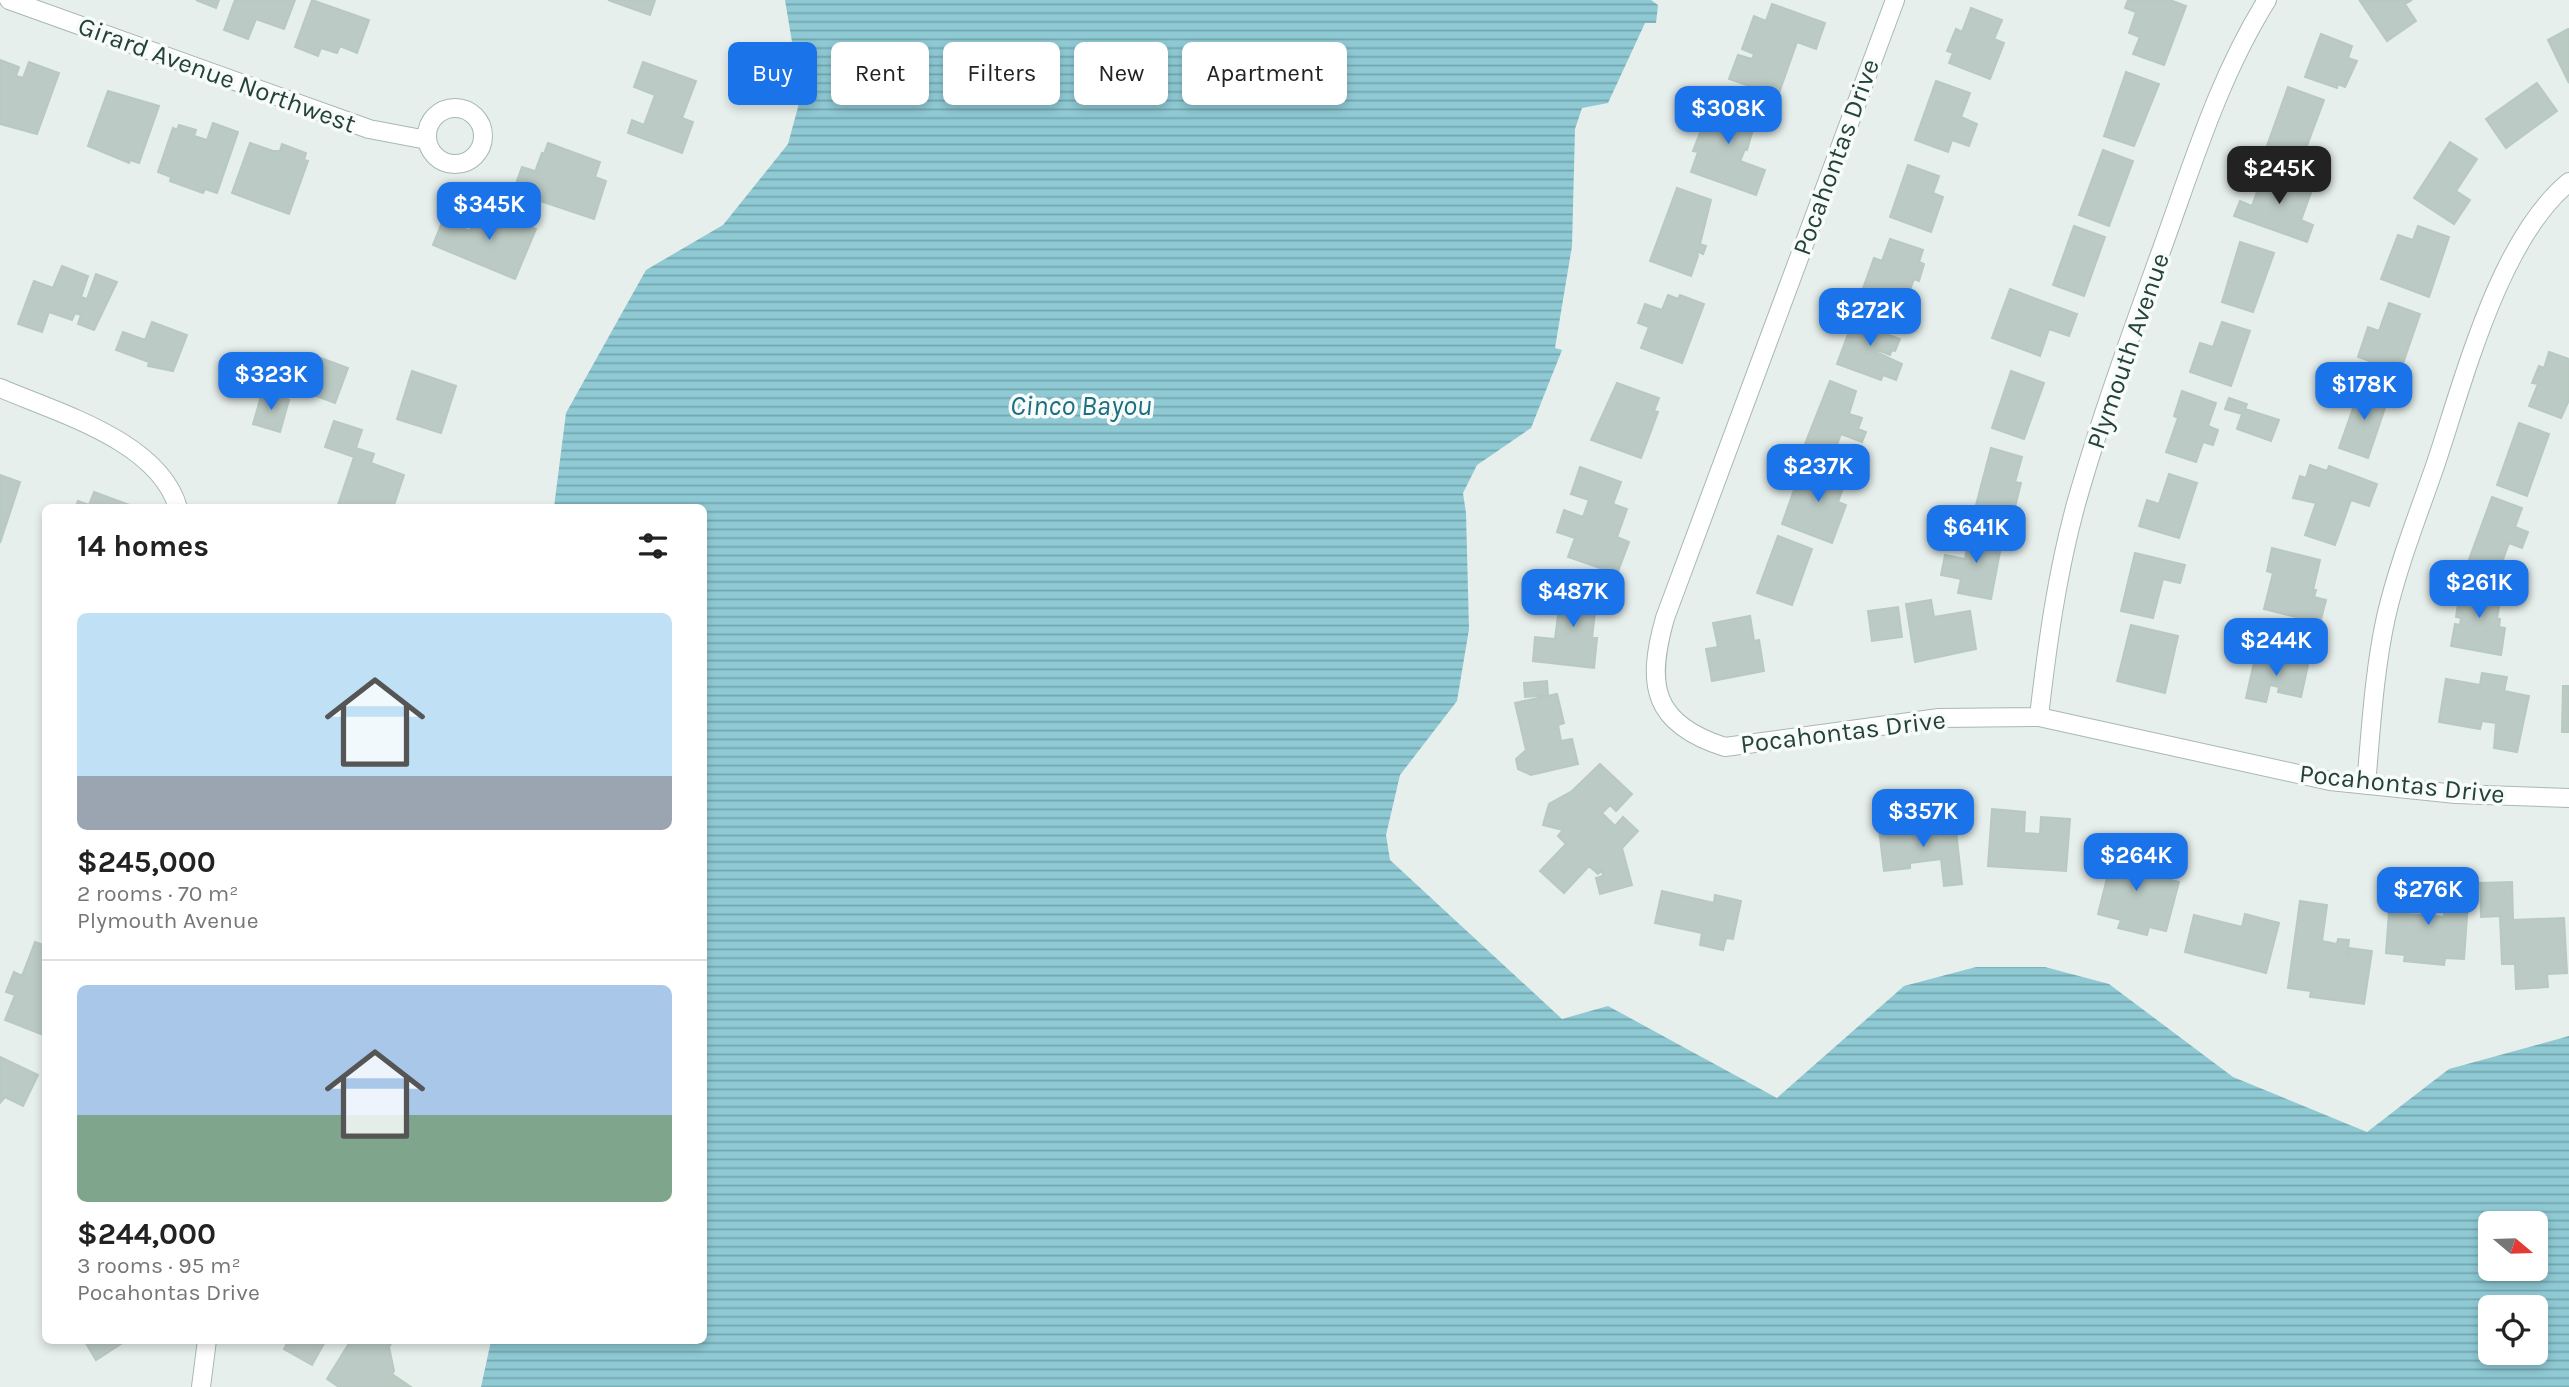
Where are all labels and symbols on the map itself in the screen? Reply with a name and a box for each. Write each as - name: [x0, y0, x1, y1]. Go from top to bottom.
- street label: Girard Avenue Northwest: [74, 10, 360, 140]
- street label: Pocahontas Drive: [1786, 55, 1886, 259]
- pin: $308K: [1679, 86, 1777, 146]
- pin: $245K: [2230, 146, 2328, 206]
- pin: $345K: [440, 182, 538, 242]
- street label: Plymouth Avenue: [2080, 249, 2176, 453]
- pin: $272K: [1821, 288, 1919, 348]
- pin: $323K: [222, 352, 320, 412]
- pin: $178K: [2315, 362, 2413, 422]
- water label: Cinco Bayou: [1010, 389, 1152, 422]
- pin: $237K: [1769, 444, 1867, 504]
- pin: $641K: [1927, 505, 2025, 565]
- pin: $261K: [2430, 560, 2528, 620]
- pin: $487K: [1524, 570, 1622, 629]
- pin: $244K: [2227, 618, 2325, 678]
- street label: Pocahontas Drive: [1739, 704, 1947, 760]
- street label: Pocahontas Drive: [2298, 758, 2506, 810]
- pin: $357K: [1874, 790, 1972, 849]
- pin: $264K: [2087, 834, 2185, 893]
- pin: $276K: [2379, 867, 2477, 927]
- north arrow: [2478, 1211, 2548, 1281]

